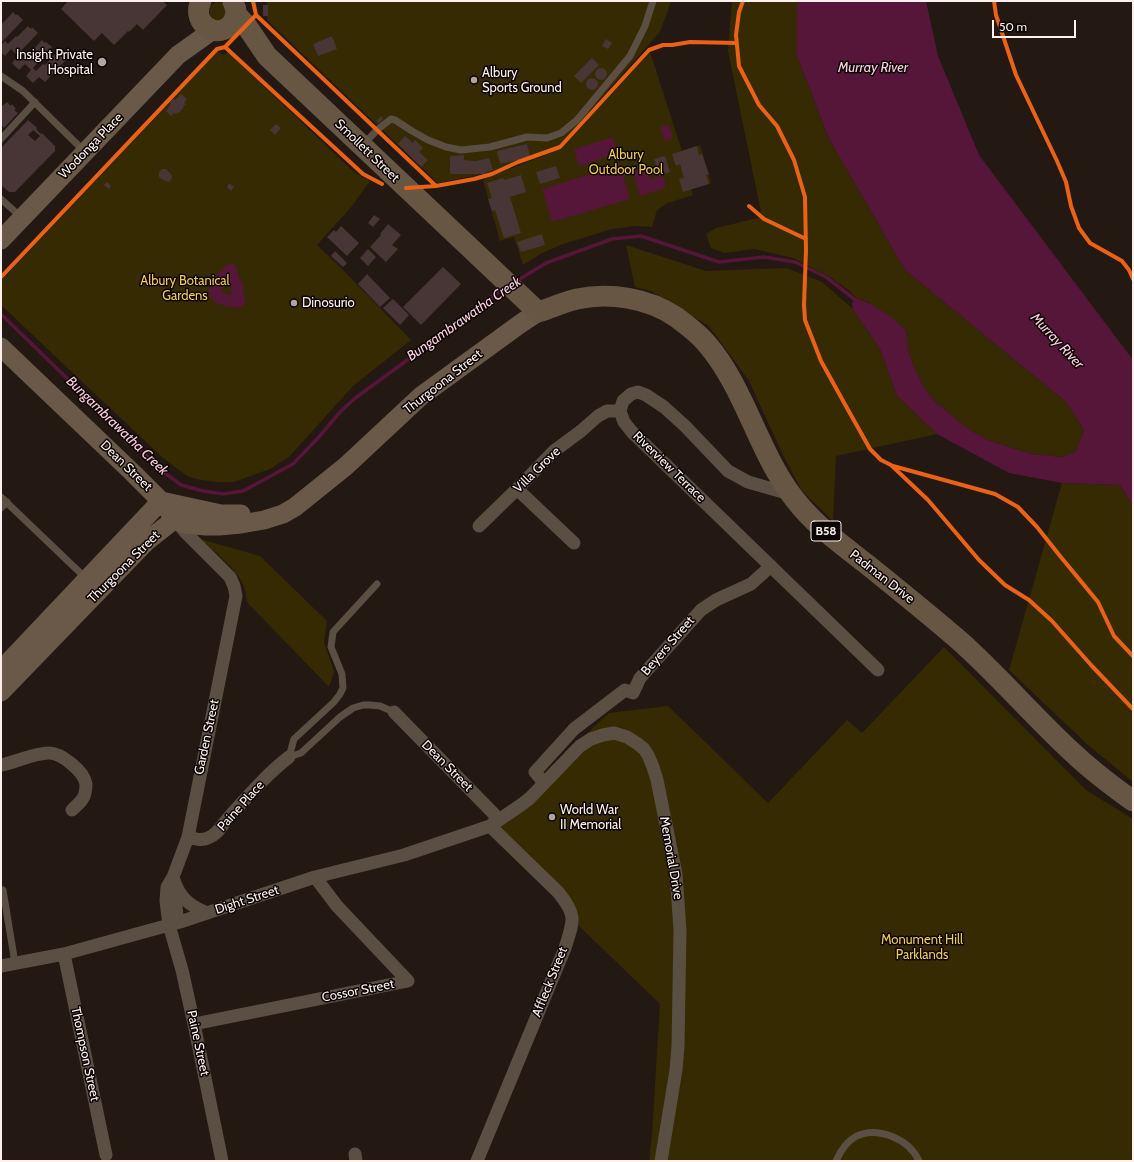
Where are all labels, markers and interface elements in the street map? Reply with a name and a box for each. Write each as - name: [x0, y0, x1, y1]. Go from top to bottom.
- scale bar: [994, 12, 1078, 38]
- text: 50 m: [999, 19, 1027, 34]
- place label: Insight Private Hospital: [16, 47, 93, 78]
- marker: Insight Private Hospital: [96, 56, 108, 68]
- water label: Murray River: [838, 60, 908, 76]
- place label: Albury Sports Ground: [482, 65, 562, 96]
- marker: Albury Sports Ground: [469, 75, 479, 85]
- street label: Wodonga Place: [56, 110, 126, 182]
- street label: Smollett Street: [331, 116, 403, 186]
- park label: Albury Outdoor Pool: [589, 147, 663, 178]
- park label: Albury Botanical Gardens: [140, 273, 230, 304]
- water label: Bungambrawatha Creek: [404, 273, 524, 365]
- place label: Dinosurio: [302, 295, 355, 311]
- marker: Dinosurio: [289, 298, 299, 308]
- water label: Murray River: [1027, 310, 1087, 372]
- street label: Thurgoona Street: [401, 347, 485, 417]
- water label: Bungambrawatha Creek: [62, 373, 172, 479]
- street label: Riverview Terrace: [629, 428, 709, 506]
- street label: Dean Street: [97, 438, 155, 494]
- street label: Villa Grove: [510, 444, 564, 496]
- road number: B58: [811, 521, 841, 541]
- street label: Thurgoona Street: [85, 528, 163, 606]
- street label: Padman Drive: [847, 547, 917, 607]
- street label: Beyers Street: [638, 613, 698, 679]
- street label: Garden Street: [191, 698, 223, 776]
- street label: Dean Street: [418, 737, 476, 795]
- street label: Paine Place: [214, 778, 268, 834]
- place label: World War II Memorial: [560, 802, 621, 833]
- marker: World War II Memorial: [547, 812, 557, 822]
- street label: Memorial Drive: [656, 815, 686, 901]
- street label: Dight Street: [213, 882, 281, 918]
- park label: Monument Hill Parklands: [881, 932, 963, 963]
- street label: Affleck Street: [529, 945, 571, 1019]
- street label: Cossor Street: [321, 976, 395, 1006]
- street label: Thompson Street: [67, 1006, 103, 1102]
- street label: Paine Street: [183, 1009, 213, 1077]

